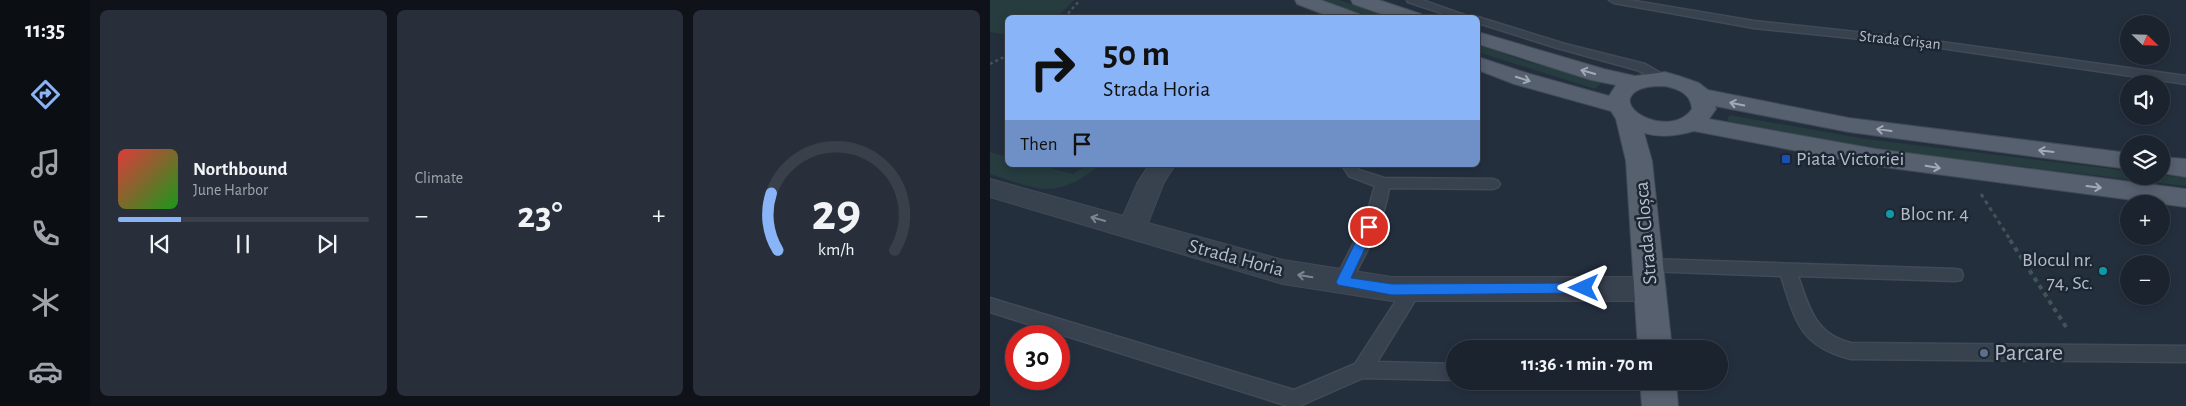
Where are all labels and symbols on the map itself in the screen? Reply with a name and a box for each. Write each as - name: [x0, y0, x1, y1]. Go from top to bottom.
- north arrow: [2120, 15, 2170, 65]
- street label: Strada Crișan: [1858, 28, 1942, 54]
- one-way arrow: [1581, 67, 1597, 77]
- one-way arrow: [1515, 74, 1531, 84]
- one-way arrow: [1730, 99, 1746, 108]
- one-way arrow: [1877, 125, 1893, 135]
- one-way arrow: [2038, 146, 2054, 156]
- place label: Piata Victoriei: [1796, 149, 1904, 169]
- marker: Piata Victoriei: [1780, 153, 1792, 165]
- one-way arrow: [1924, 162, 1940, 172]
- street label: Strada Cloșca: [1632, 180, 1661, 285]
- one-way arrow: [2086, 182, 2102, 192]
- place label: Bloc nr. 4: [1900, 204, 1969, 224]
- pin: [1348, 206, 1390, 248]
- marker: Bloc nr. 4: [1884, 208, 1896, 220]
- one-way arrow: [1090, 214, 1106, 224]
- street label: Strada Horia: [1186, 236, 1286, 280]
- place label: Blocul nr. 74, Sc.: [2022, 250, 2093, 293]
- position arrow: [1557, 261, 1609, 313]
- marker: Blocul nr. 74, Sc.: [2097, 265, 2109, 277]
- one-way arrow: [1298, 270, 1314, 280]
- speed limit sign: 30: [1005, 325, 1070, 390]
- place label: Parcare: [1994, 341, 2063, 365]
- marker: Parcare: [1978, 347, 1990, 359]

